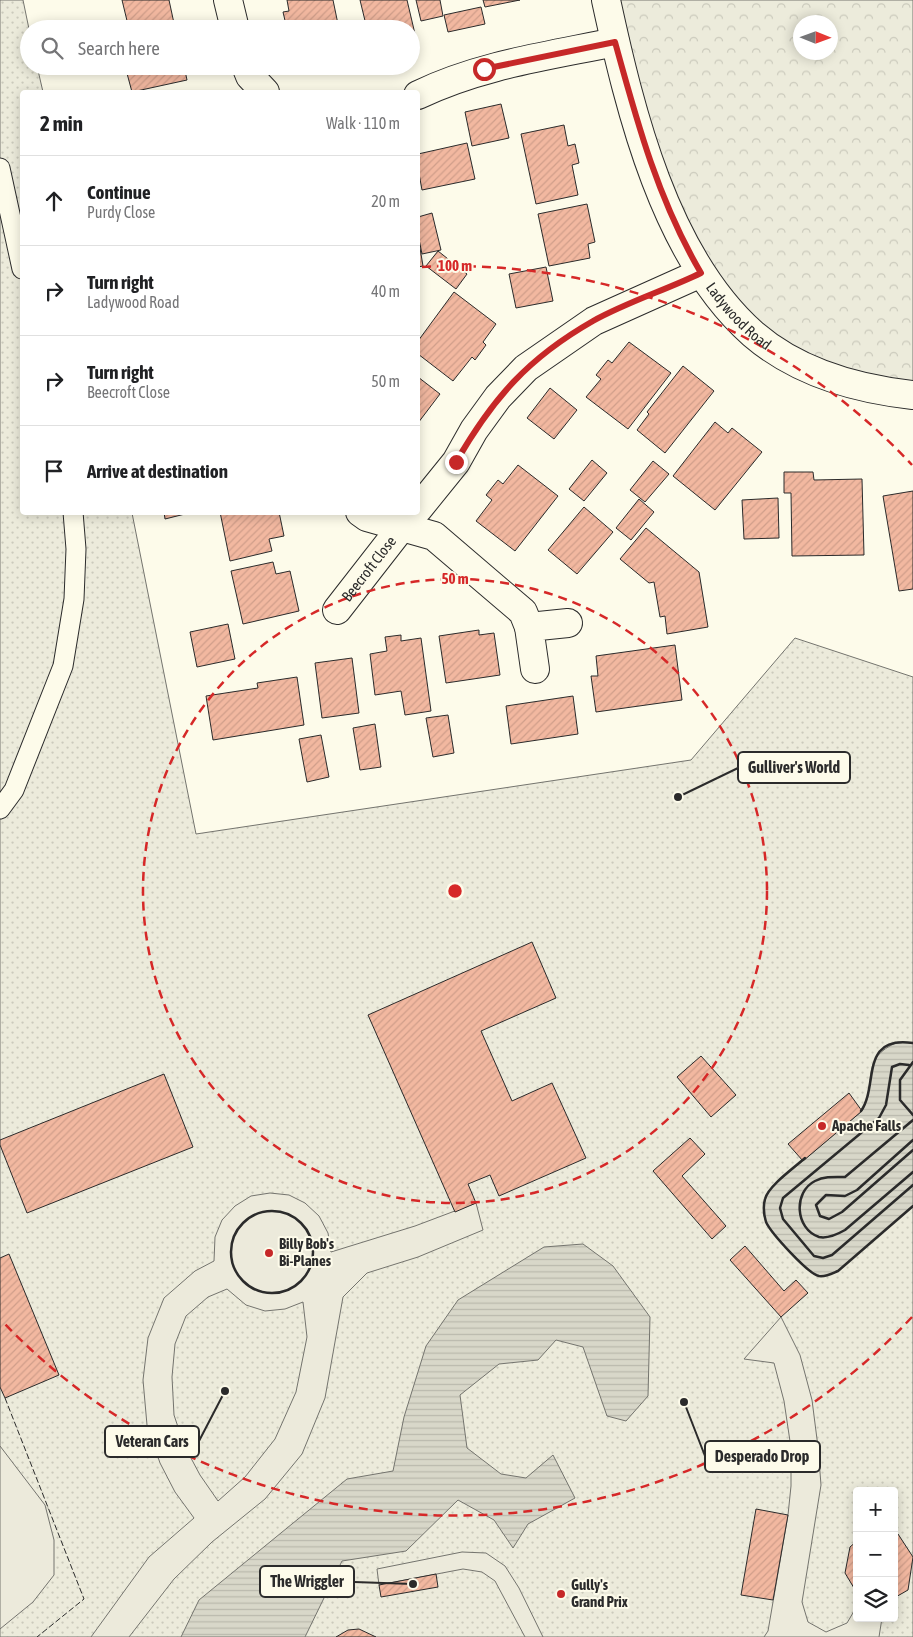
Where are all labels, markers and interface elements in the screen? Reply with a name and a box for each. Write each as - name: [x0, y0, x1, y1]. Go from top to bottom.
- north arrow: [793, 15, 838, 60]
- search box: [20, 20, 420, 75]
- icon: search: [38, 34, 66, 62]
- text: Search here: [78, 37, 160, 59]
- route start: [473, 58, 496, 81]
- text: 2 min: [40, 111, 83, 135]
- text: Walk · 110 m: [326, 114, 400, 132]
- text: Continue: [87, 181, 151, 203]
- icon: ahead: [40, 187, 68, 215]
- text: 20 m: [371, 192, 400, 210]
- text: Purdy Close: [87, 203, 155, 221]
- text: 100 m: [438, 257, 472, 274]
- text: Turn right: [87, 271, 154, 293]
- icon: right: [40, 277, 68, 305]
- street label: Ladywood Road: [703, 279, 775, 353]
- text: 40 m: [371, 282, 400, 300]
- text: Ladywood Road: [87, 293, 180, 311]
- text: Turn right: [87, 361, 154, 383]
- icon: right: [40, 367, 68, 395]
- text: 50 m: [371, 372, 400, 390]
- text: Beecroft Close: [87, 383, 170, 401]
- route end: [445, 451, 468, 474]
- icon: arrive: [40, 457, 68, 485]
- text: Arrive at destination: [87, 460, 228, 482]
- street label: Beecroft Close: [338, 533, 399, 605]
- text: 50 m: [442, 570, 469, 587]
- callout: Gulliver's World: [738, 752, 850, 783]
- text: Gulliver's World: [748, 758, 841, 776]
- centre of rings: [446, 882, 464, 900]
- place label: Apache Falls: [831, 1117, 902, 1134]
- marker: Apache Falls: [816, 1120, 828, 1132]
- place label: Billy Bob's Bi-Planes: [279, 1235, 335, 1269]
- marker: Billy Bob's Bi-Planes: [263, 1247, 275, 1259]
- callout: Veteran Cars: [105, 1426, 199, 1457]
- text: Veteran Cars: [114, 1432, 189, 1450]
- callout: Desperado Drop: [705, 1441, 820, 1472]
- text: Desperado Drop: [715, 1447, 810, 1465]
- map controls: [853, 1487, 898, 1622]
- button: +: [853, 1487, 898, 1532]
- button: −: [853, 1532, 898, 1577]
- callout: The Wriggler: [260, 1566, 354, 1597]
- text: The Wriggler: [270, 1572, 344, 1590]
- place label: Gully's Grand Prix: [571, 1576, 628, 1610]
- button: layers: [853, 1577, 898, 1622]
- marker: Gully's Grand Prix: [555, 1588, 567, 1600]

